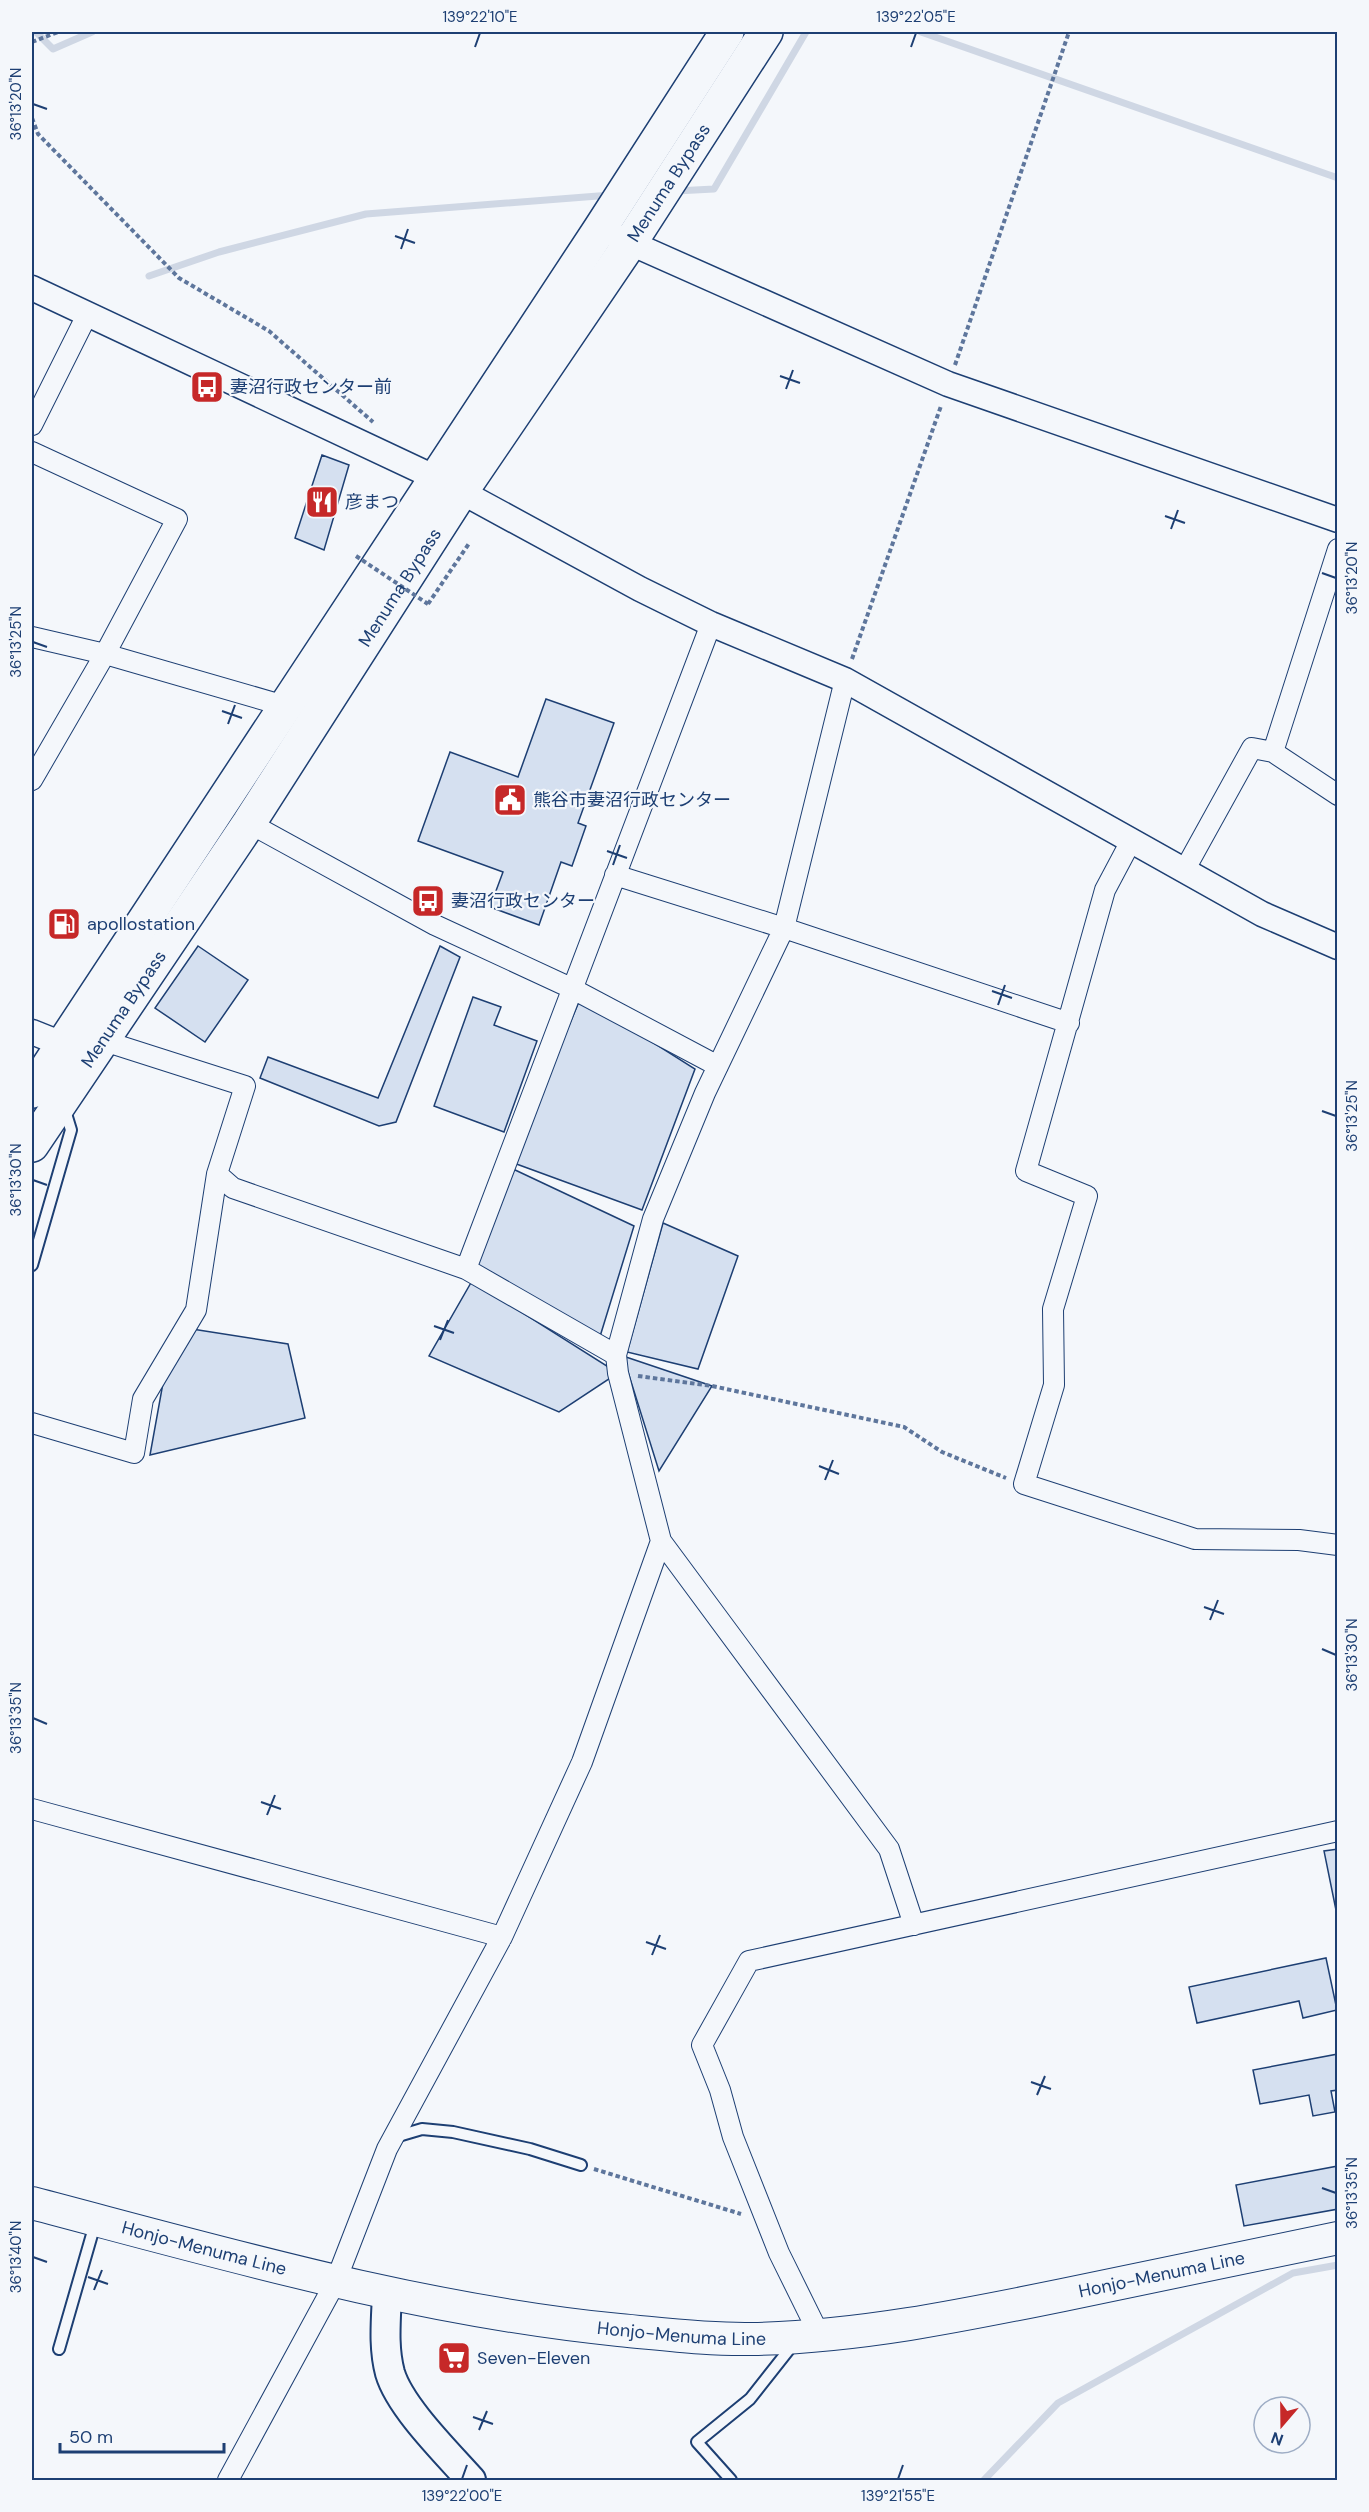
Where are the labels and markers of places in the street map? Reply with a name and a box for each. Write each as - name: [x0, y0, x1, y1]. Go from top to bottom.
- bus stop icon: 妻沼行政センター前: [189, 369, 225, 405]
- place label: 妻沼行政センター前: [230, 375, 392, 399]
- restaurant icon: 彦まつ: [304, 484, 340, 520]
- place label: 彦まつ: [345, 490, 399, 514]
- public building icon: 熊谷市妻沼行政センター: [492, 782, 528, 818]
- place label: 熊谷市妻沼行政センター: [533, 788, 731, 812]
- bus stop icon: 妻沼行政センター: [410, 883, 446, 919]
- place label: 妻沼行政センター: [451, 889, 595, 913]
- fuel station icon: apollostation: [46, 906, 82, 942]
- place label: apollostation: [87, 912, 195, 936]
- supermarket icon: Seven-Eleven: [436, 2340, 472, 2376]
- place label: Seven-Eleven: [477, 2346, 590, 2370]

